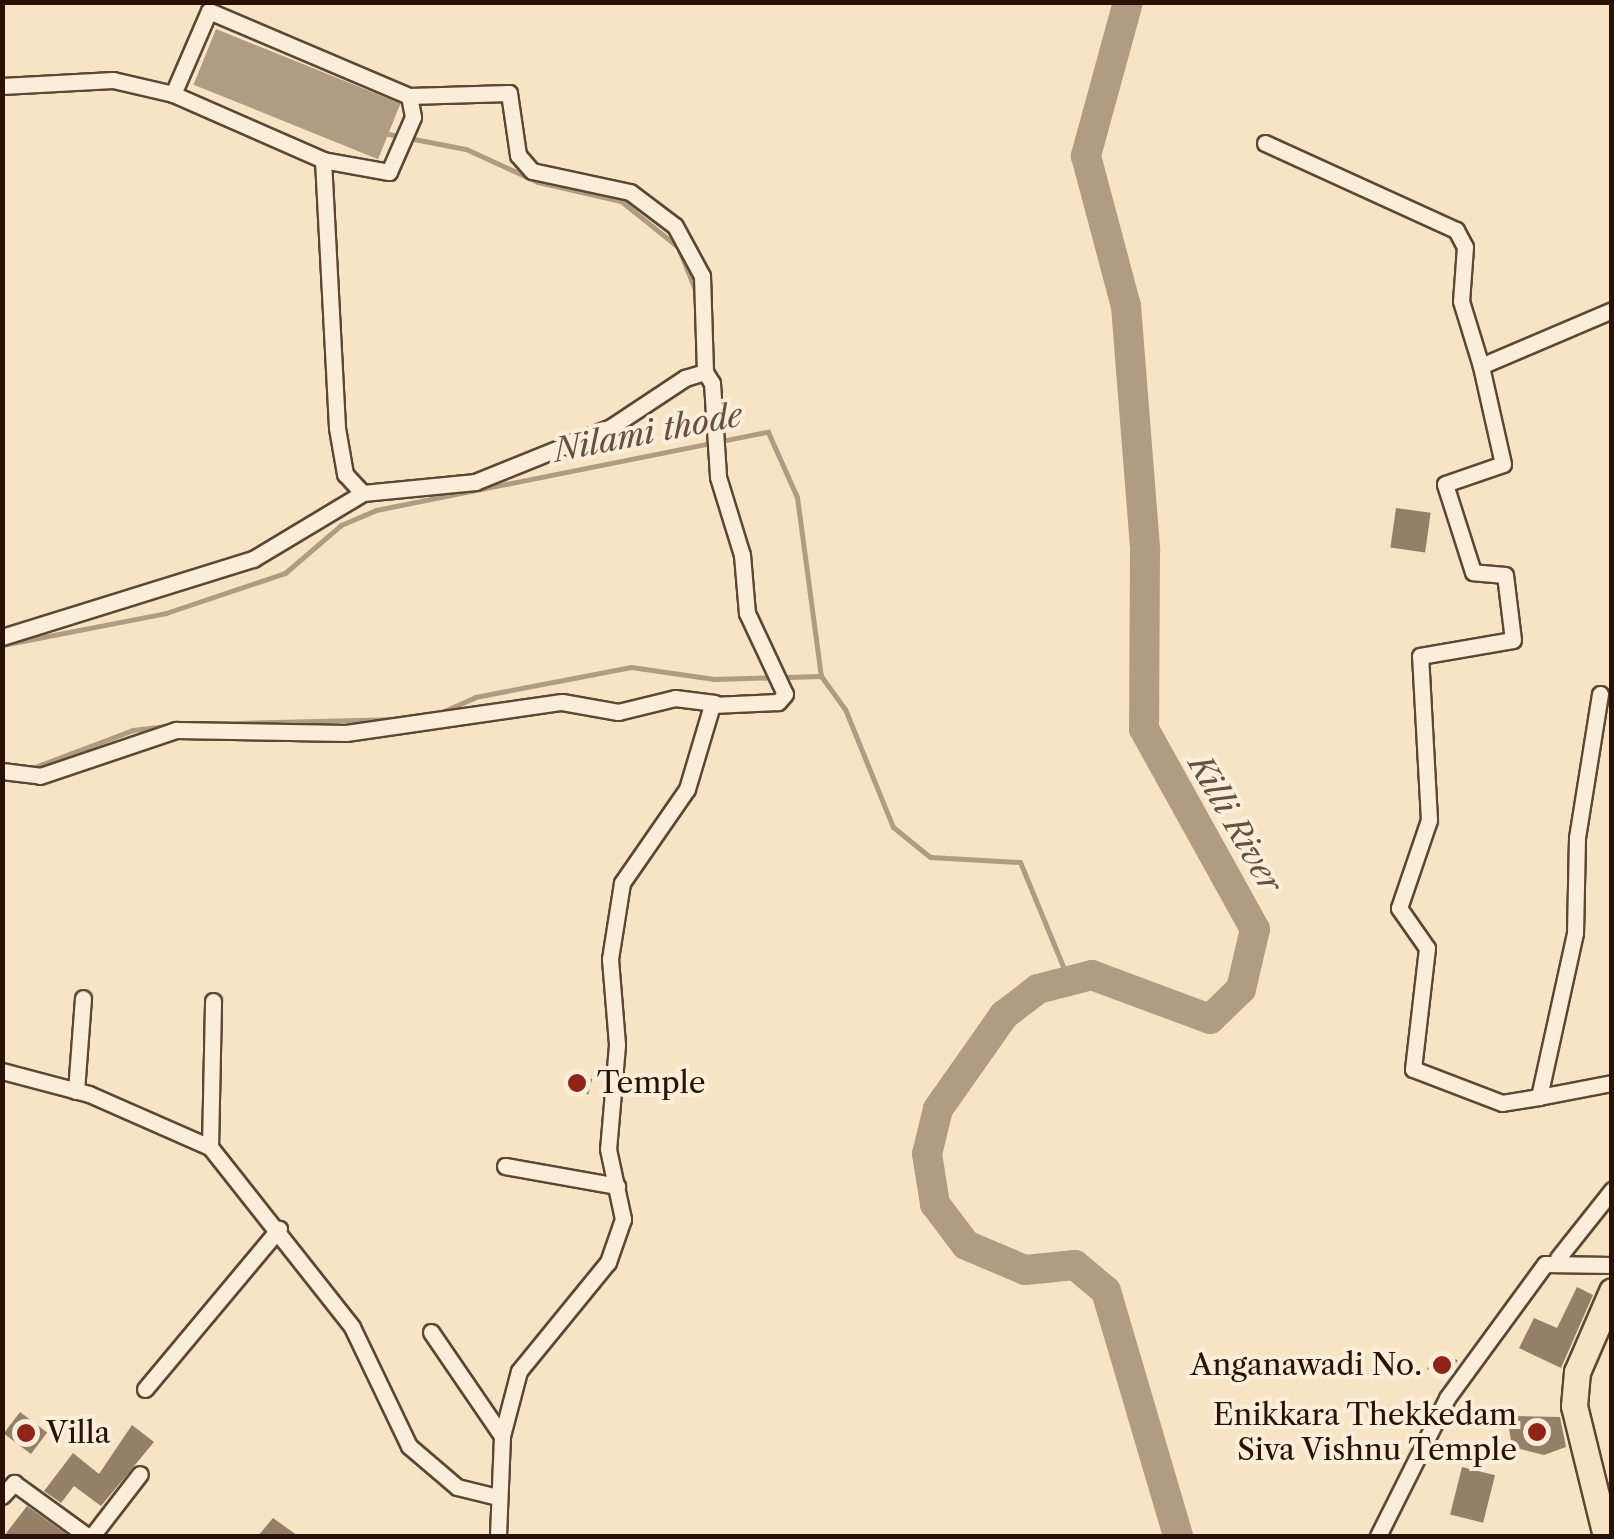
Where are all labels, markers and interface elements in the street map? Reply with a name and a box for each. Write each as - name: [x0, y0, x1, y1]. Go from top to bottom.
- water label: Nilami thode: [550, 396, 746, 470]
- water label: Killi River: [1180, 748, 1290, 900]
- place label: Temple: [597, 1065, 706, 1101]
- marker: Temple: [566, 1072, 588, 1094]
- place label: Anganawadi No.: [1190, 1347, 1422, 1383]
- marker: Anganawadi No.: [1431, 1354, 1453, 1376]
- place label: Enikkara Thekkedam Siva Vishnu Temple: [1212, 1397, 1517, 1468]
- place label: Villa: [46, 1415, 110, 1451]
- marker: Enikkara Thekkedam Siva Vishnu Temple: [1526, 1421, 1548, 1443]
- marker: Villa: [15, 1422, 37, 1444]

